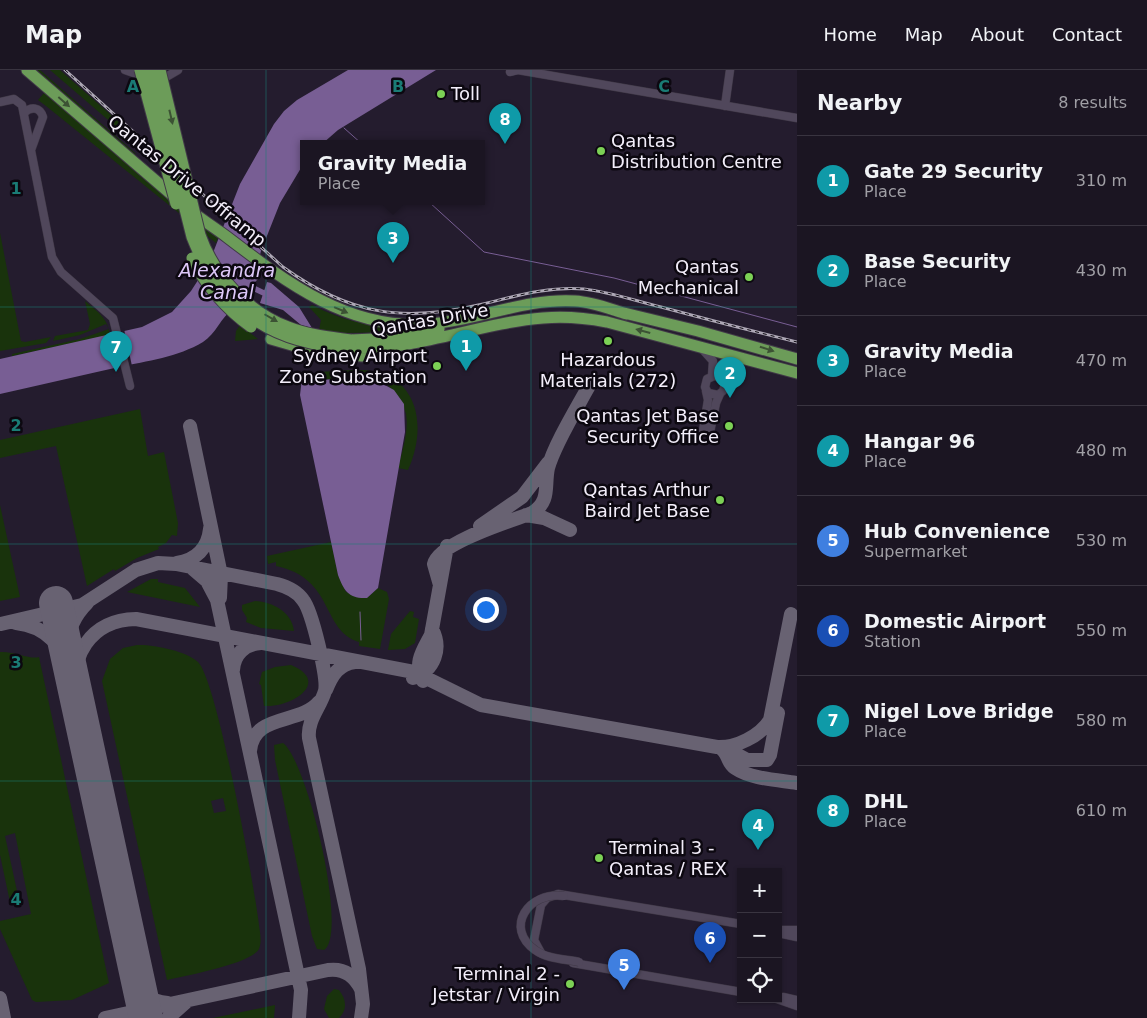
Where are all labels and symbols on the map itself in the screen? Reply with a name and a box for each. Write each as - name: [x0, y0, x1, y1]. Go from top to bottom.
- text: A: [127, 77, 140, 96]
- text: B: [392, 77, 404, 96]
- text: C: [658, 77, 670, 96]
- place label: Toll: [450, 83, 480, 104]
- marker: Toll: [435, 88, 447, 100]
- one-way arrow: [58, 96, 70, 107]
- pin: 8: [489, 103, 521, 144]
- street label: Qantas Drive Offramp: [104, 110, 271, 251]
- one-way arrow: [168, 110, 176, 125]
- place label: Qantas Distribution Centre: [611, 130, 782, 172]
- marker: Qantas Distribution Centre: [595, 145, 607, 157]
- text: 1: [10, 179, 22, 198]
- pin: 3: [377, 222, 409, 263]
- place label: Qantas Mechanical: [638, 256, 739, 298]
- water label: Alexandra Canal: [177, 259, 275, 303]
- marker: Qantas Mechanical: [743, 271, 755, 283]
- street label: Qantas Drive: [370, 299, 490, 340]
- one-way arrow: [334, 306, 349, 314]
- one-way arrow: [264, 314, 277, 323]
- one-way arrow: [635, 327, 650, 335]
- pin: 1: [450, 330, 482, 371]
- pin: 7: [100, 331, 132, 372]
- marker: Hazardous Materials (272): [602, 335, 614, 347]
- place label: Sydney Airport Zone Substation: [279, 345, 427, 387]
- one-way arrow: [759, 346, 774, 354]
- place label: Hazardous Materials (272): [540, 349, 676, 391]
- pin: 2: [714, 357, 746, 398]
- marker: Sydney Airport Zone Substation: [431, 360, 443, 372]
- place label: Qantas Jet Base Security Office: [576, 405, 719, 447]
- text: 2: [10, 416, 22, 435]
- marker: Qantas Jet Base Security Office: [723, 420, 735, 432]
- place label: Qantas Arthur Baird Jet Base: [583, 479, 711, 521]
- marker: Qantas Arthur Baird Jet Base: [714, 494, 726, 506]
- your location: [473, 597, 499, 623]
- text: 3: [10, 653, 22, 672]
- pin: 4: [742, 809, 774, 850]
- place label: Terminal 3 - Qantas / REX: [608, 837, 727, 879]
- marker: Terminal 3 - Qantas / REX: [593, 852, 605, 864]
- text: 4: [10, 890, 22, 909]
- pin: 6: [694, 922, 726, 963]
- pin: 5: [608, 949, 640, 990]
- place label: Terminal 2 - Jetstar / Virgin: [431, 963, 560, 1005]
- marker: Terminal 2 - Jetstar / Virgin: [564, 978, 576, 990]

